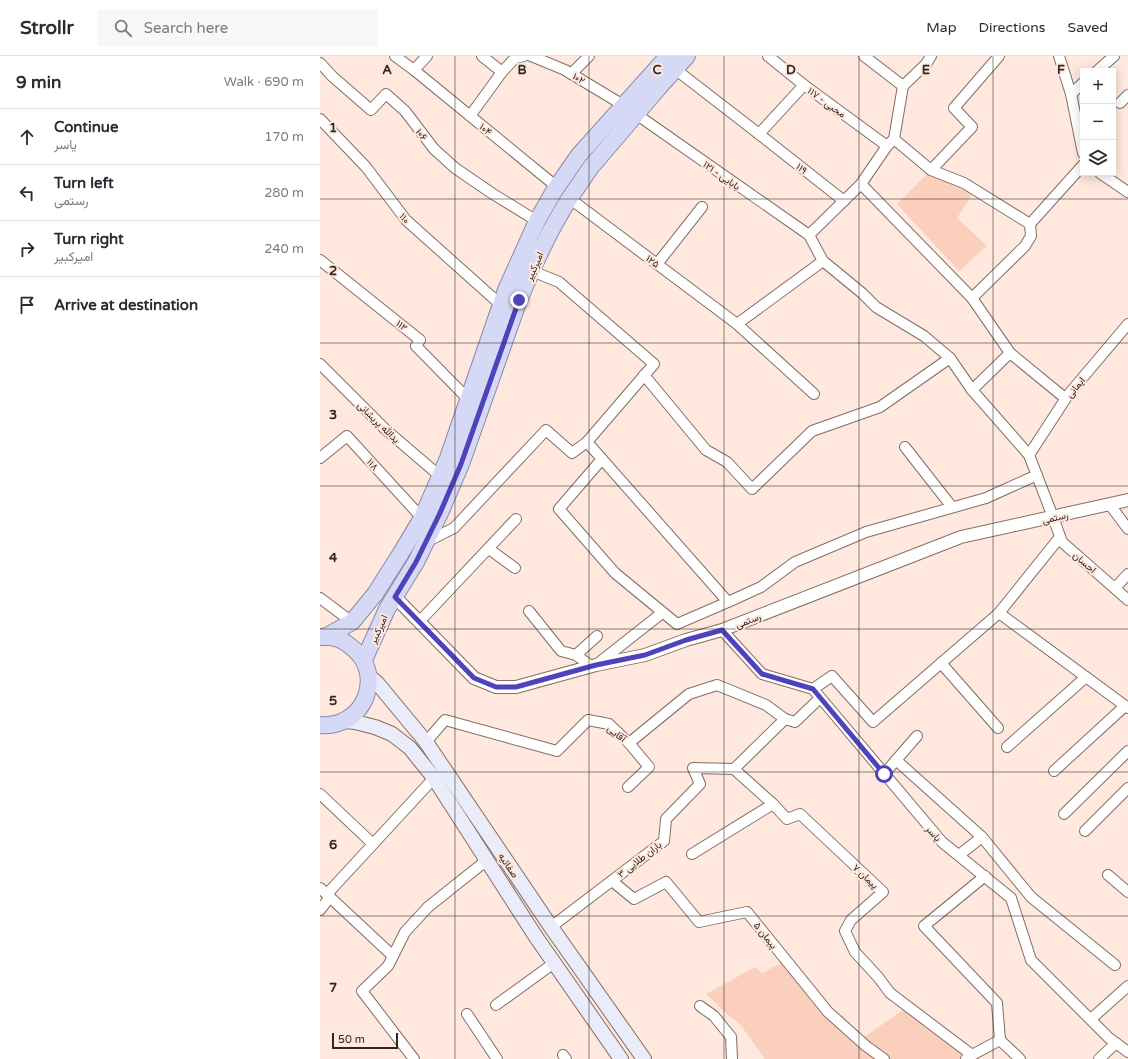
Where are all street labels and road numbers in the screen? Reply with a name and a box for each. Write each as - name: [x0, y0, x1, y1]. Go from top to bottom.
- street label: ۱۰۲: [570, 71, 587, 87]
- street label: محبی - ۱۱۷: [805, 85, 848, 121]
- street label: ۱۰۴: [477, 121, 494, 139]
- street label: ۱۰۶: [413, 126, 430, 143]
- street label: بابایی - ۱۲۱: [701, 159, 742, 193]
- street label: ۱۱۹: [794, 161, 809, 177]
- street label: ۱۱۰: [396, 211, 412, 226]
- street label: امیرکبیر: [523, 250, 547, 284]
- street label: ۱۲۵: [643, 253, 662, 271]
- street label: ۱۱۲: [393, 318, 409, 334]
- street label: ایمانی: [1064, 375, 1088, 400]
- street label: یدالله پریشانی: [354, 399, 402, 447]
- street label: ۱۱۸: [364, 456, 381, 473]
- street label: رستمی: [1041, 509, 1069, 527]
- street label: احسان: [1070, 549, 1098, 576]
- street label: رستمی: [734, 611, 763, 631]
- street label: امیرکبیر: [367, 613, 391, 647]
- street label: آقایی: [604, 723, 629, 745]
- street label: یاسر: [922, 822, 944, 844]
- street label: باران طلایی ۳: [615, 839, 664, 881]
- street label: صفائیه: [495, 851, 521, 880]
- street label: پیمان ۷: [849, 862, 881, 892]
- street label: پیمان ۵: [750, 920, 780, 952]

